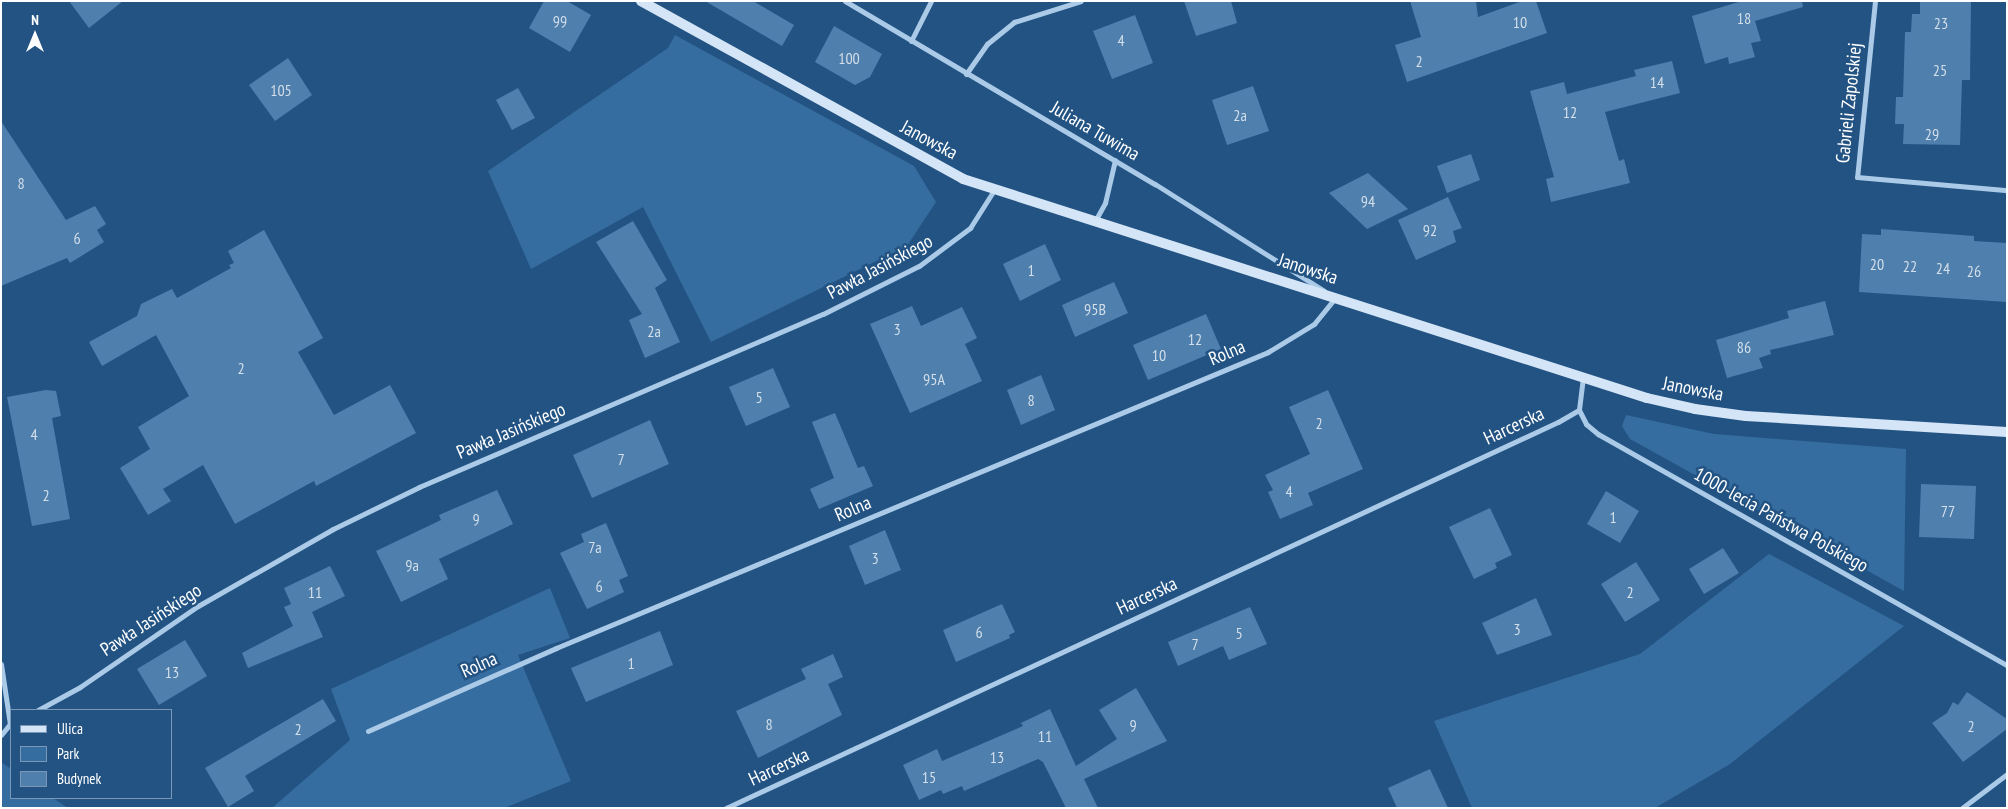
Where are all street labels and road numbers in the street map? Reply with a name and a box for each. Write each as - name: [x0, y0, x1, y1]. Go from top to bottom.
- street label: Gabrieli Zapolskiej: [1831, 41, 1867, 165]
- street label: Juliana Tuwima: [1046, 96, 1144, 166]
- street label: Janowska: [897, 116, 961, 164]
- street label: Pawła Jasińskiego: [823, 230, 937, 304]
- street label: Janowska: [1275, 249, 1341, 289]
- street label: Rolna: [1206, 335, 1248, 371]
- street label: Janowska: [1661, 372, 1725, 406]
- street label: Pawła Jasińskiego: [453, 398, 569, 464]
- street label: Harcerska: [1480, 402, 1548, 450]
- street label: 1000-lecia Państwa Polskiego: [1690, 463, 1872, 577]
- street label: Rolna: [832, 491, 874, 527]
- street label: Harcerska: [1113, 572, 1181, 620]
- street label: Pawła Jasińskiego: [96, 579, 206, 661]
- street label: Rolna: [457, 647, 501, 683]
- street label: Harcerska: [745, 743, 813, 791]

